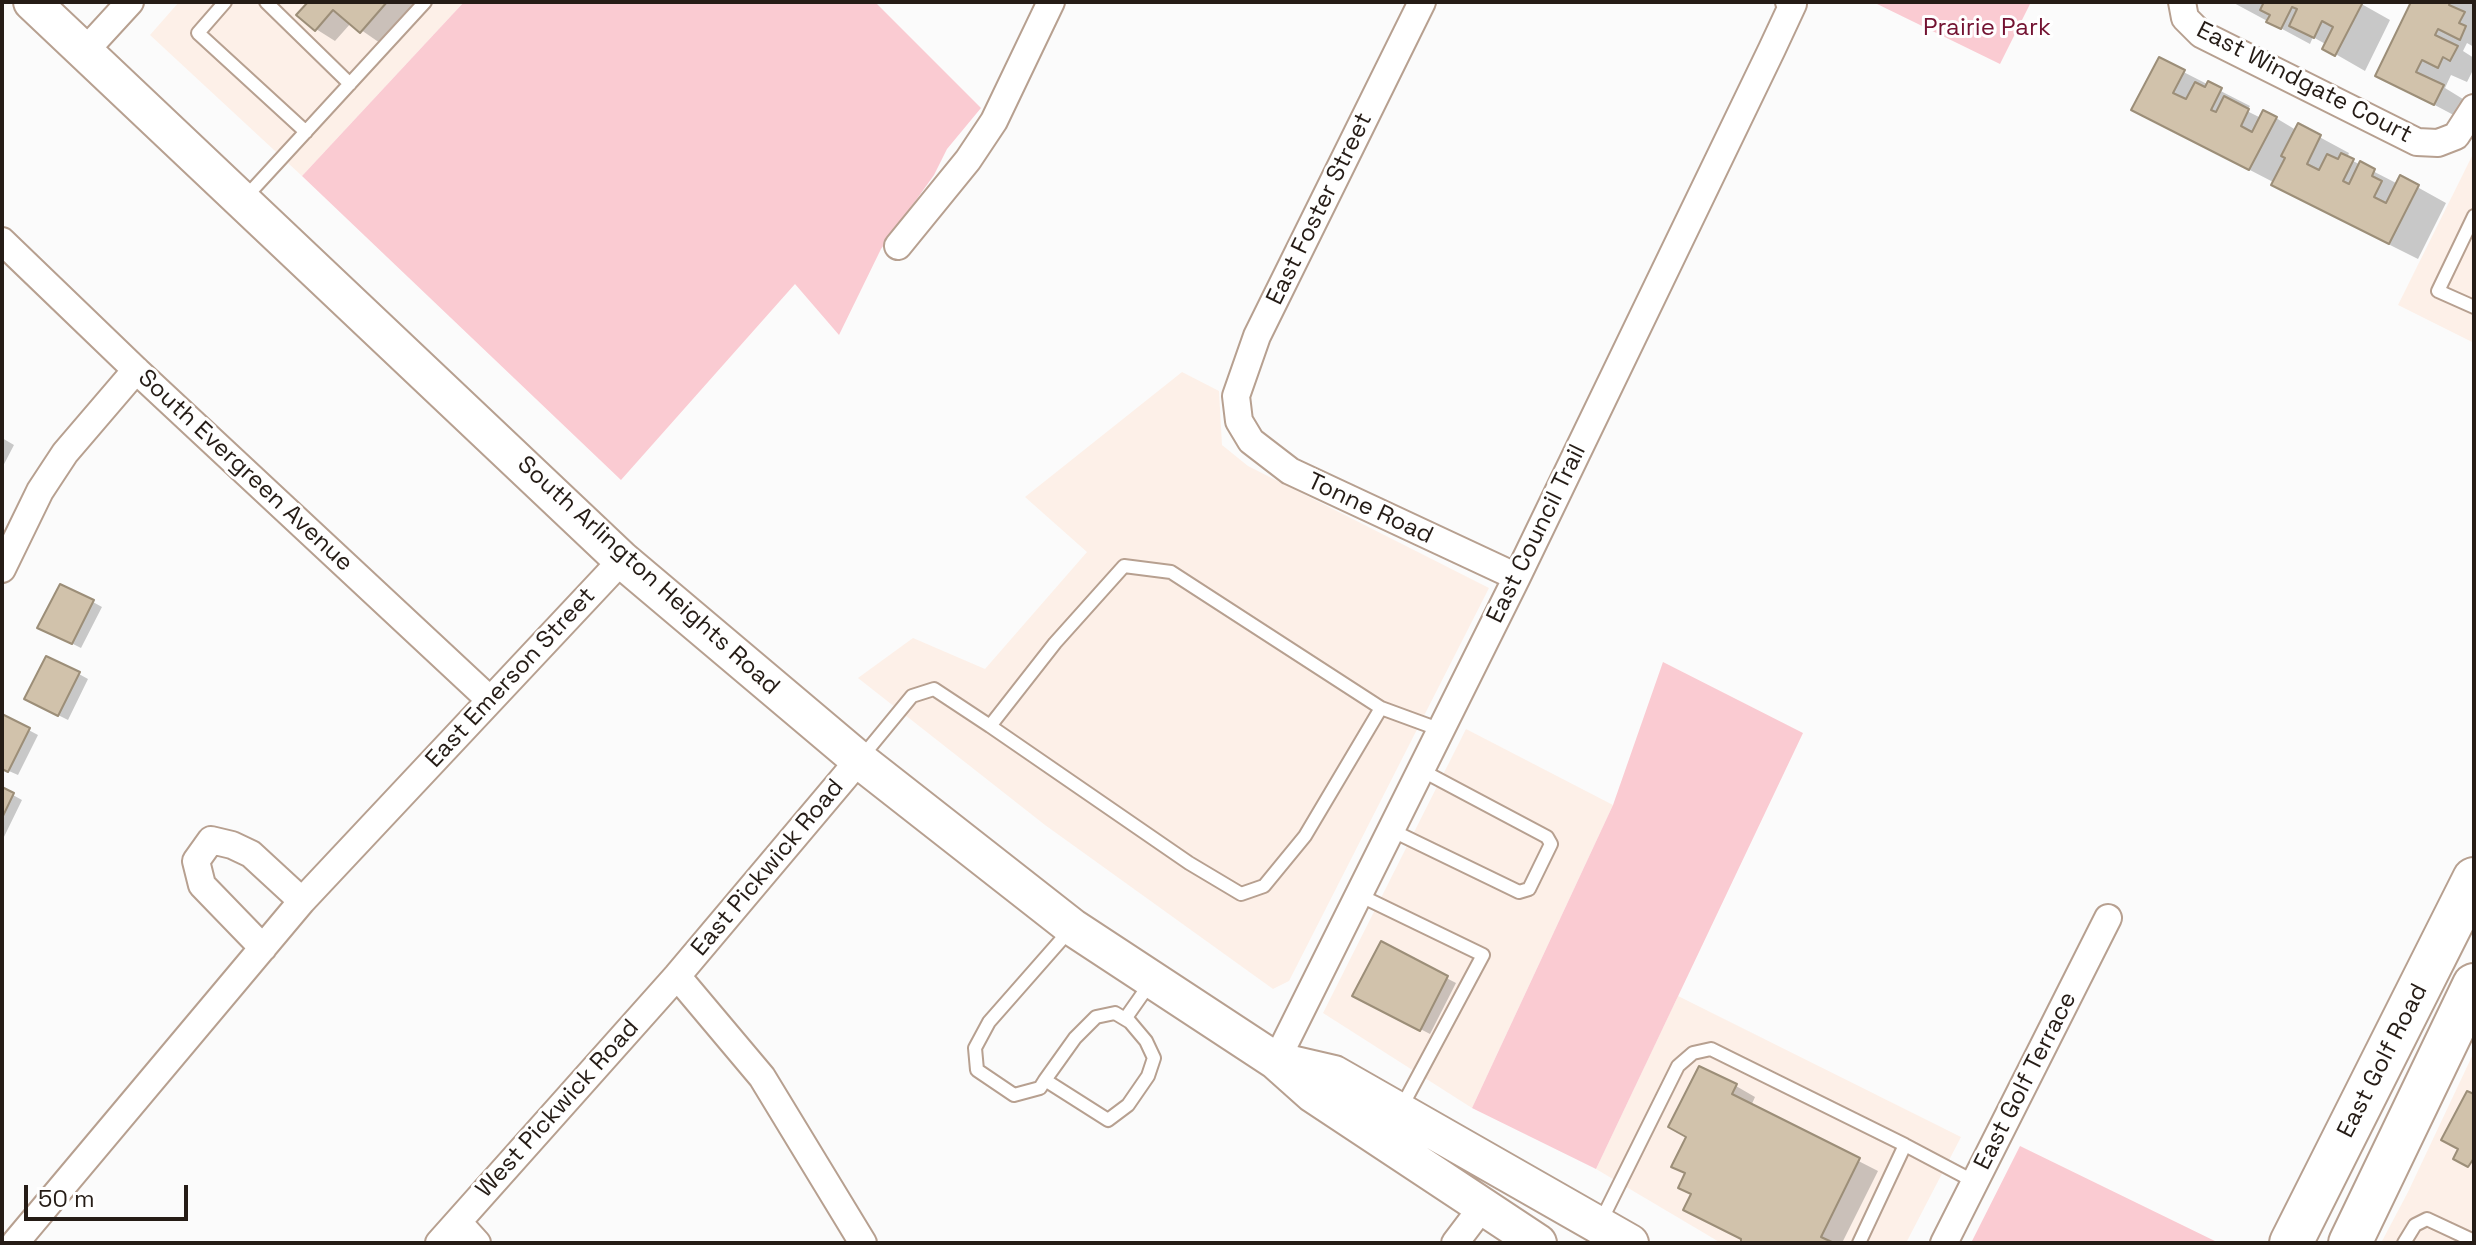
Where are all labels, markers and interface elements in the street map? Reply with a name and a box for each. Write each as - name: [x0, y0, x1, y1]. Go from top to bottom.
- park label: Prairie Park: [1923, 14, 2051, 42]
- street label: East Windgate Court: [2191, 16, 2417, 150]
- street label: East Foster Street: [1261, 108, 1379, 310]
- street label: South Evergreen Avenue: [132, 364, 358, 578]
- street label: East Council Trail: [1481, 440, 1593, 628]
- street label: South Arlington Heights Road: [511, 451, 785, 701]
- street label: Tonne Road: [1303, 467, 1437, 551]
- street label: East Emerson Street: [420, 582, 602, 774]
- street label: East Pickwick Road: [686, 774, 850, 962]
- street label: East Golf Road: [2332, 979, 2434, 1143]
- street label: East Golf Terrace: [1969, 987, 2083, 1175]
- street label: West Pickwick Road: [471, 1014, 645, 1204]
- scale bar: [28, 1169, 192, 1219]
- text: 50 m: [38, 1183, 95, 1214]

